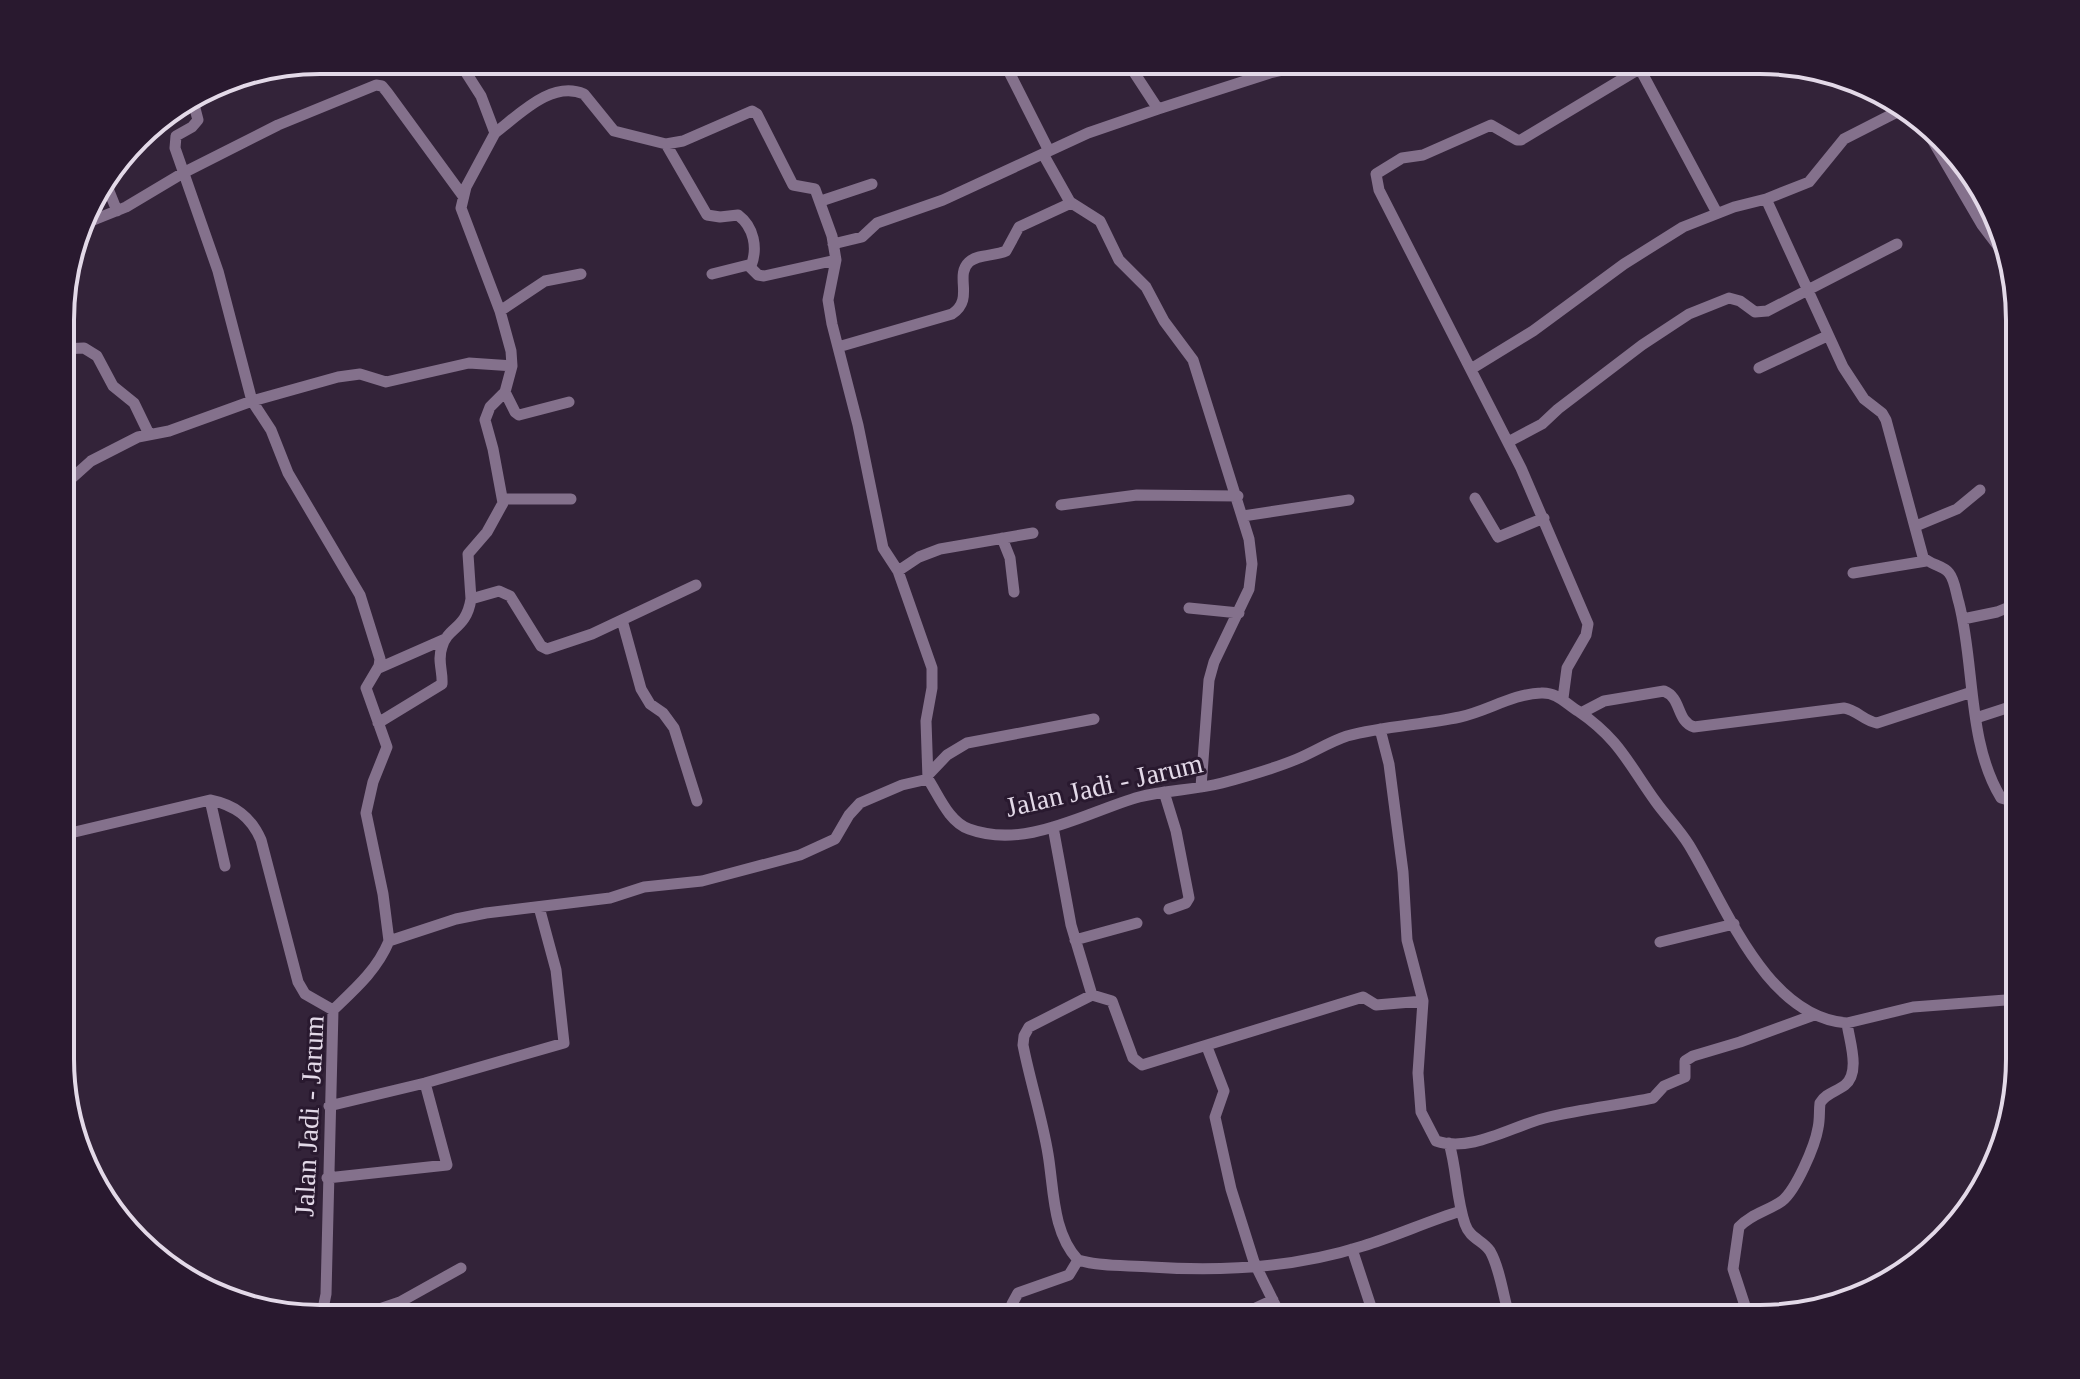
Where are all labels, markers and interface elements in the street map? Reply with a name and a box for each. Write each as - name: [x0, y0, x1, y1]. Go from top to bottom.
- street label: Jalan Jadi - Jarum: [1002, 747, 1206, 823]
- street label: Jalan Jadi - Jarum: [288, 1014, 330, 1217]

